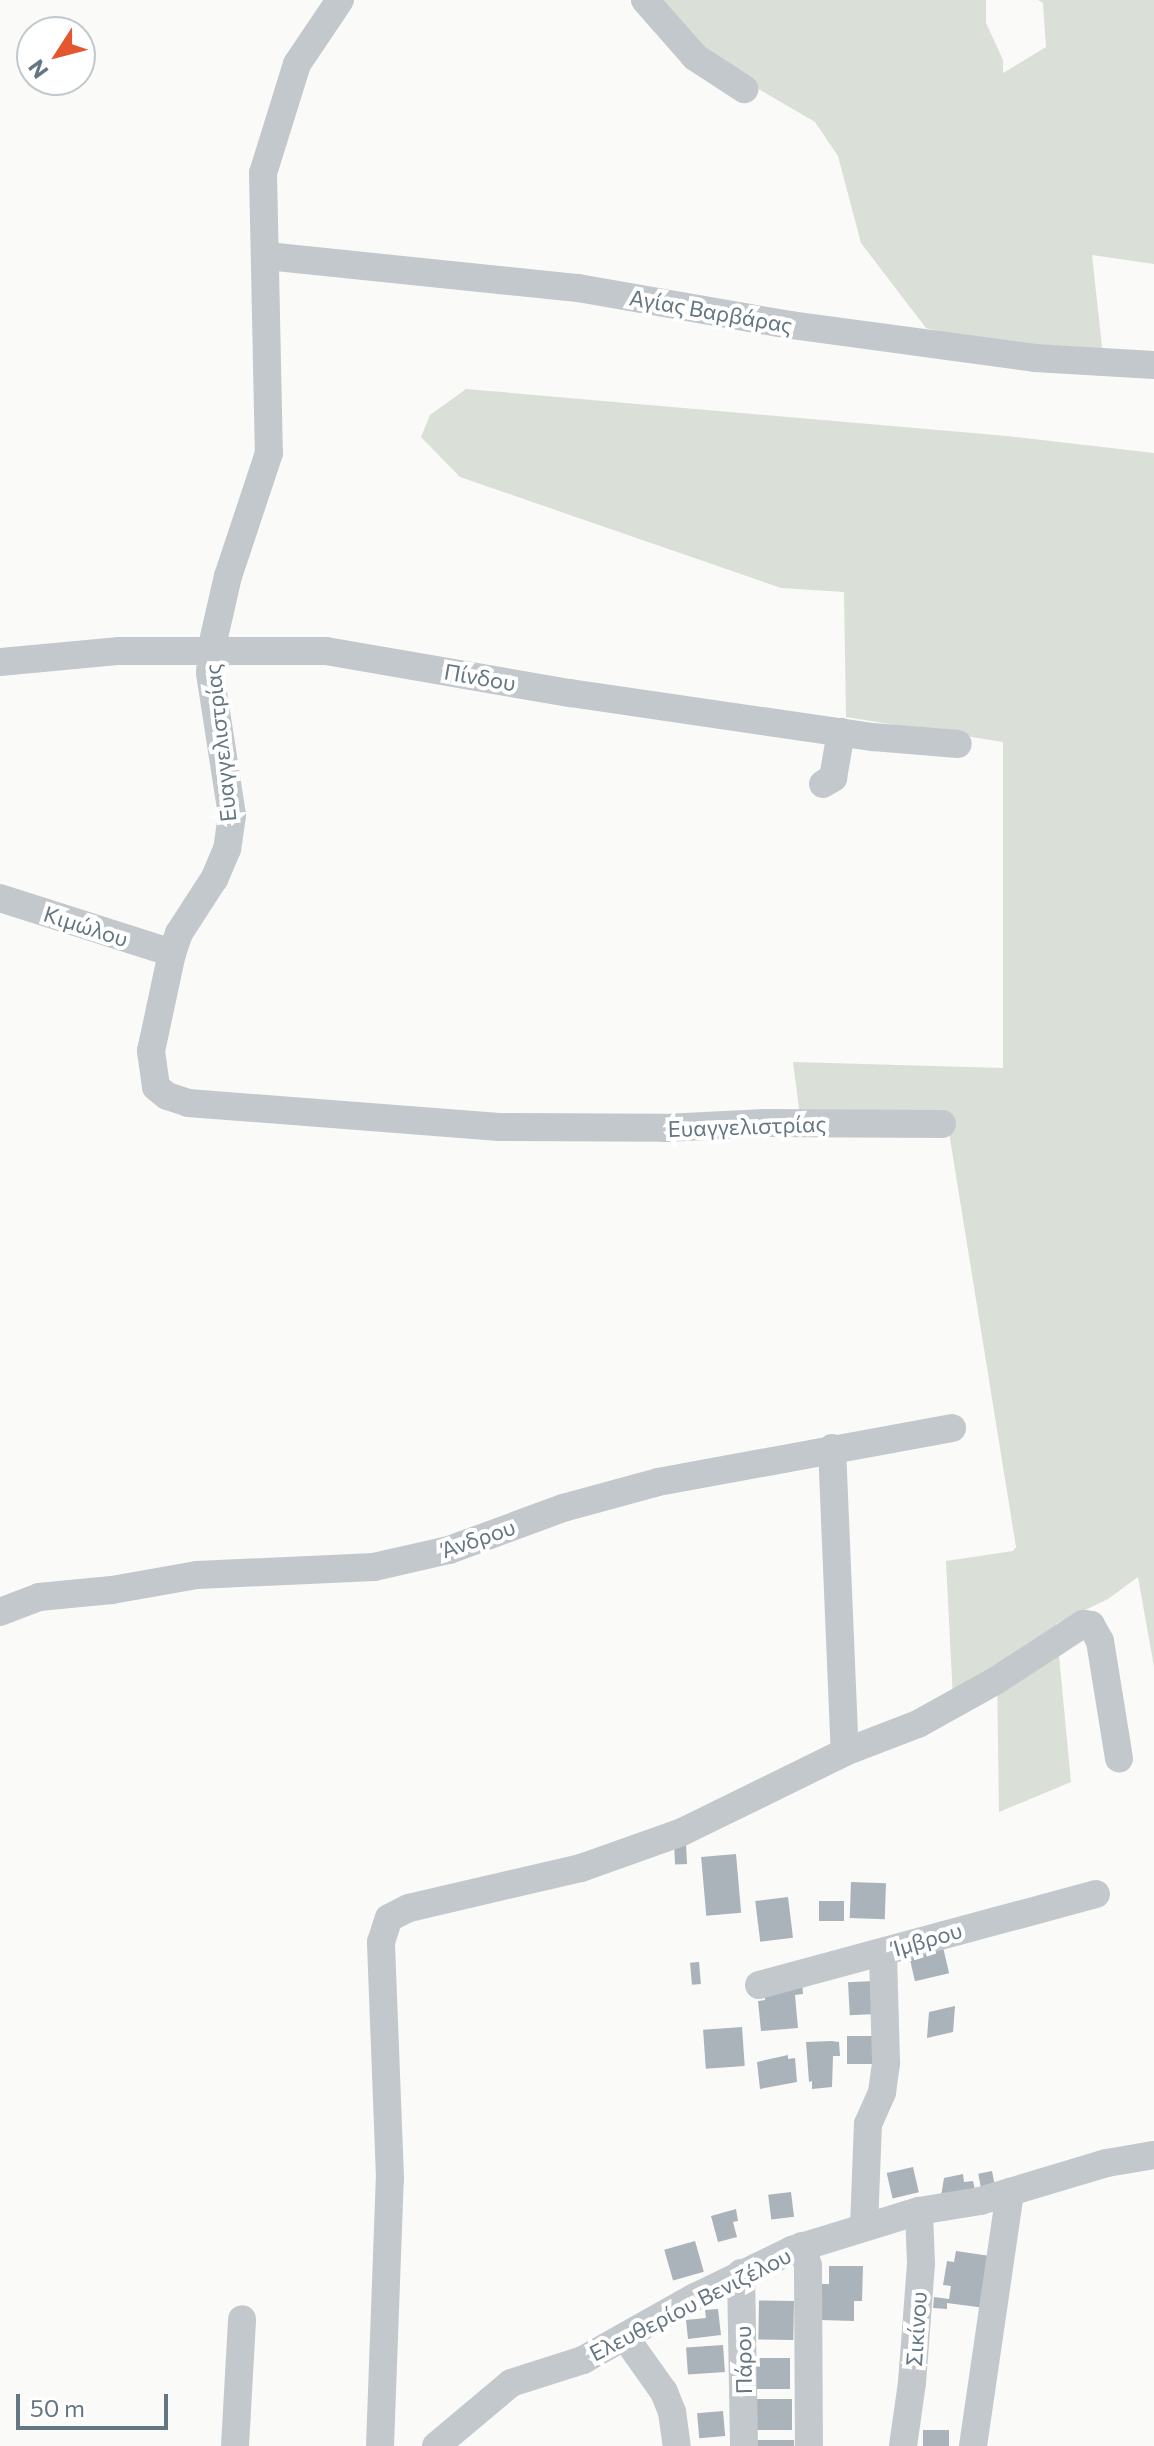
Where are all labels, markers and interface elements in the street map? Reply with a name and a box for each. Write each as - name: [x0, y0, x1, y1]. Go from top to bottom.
- north arrow: [16, 16, 96, 96]
- text: N: [22, 55, 54, 84]
- street label: Αγίας Βαρβάρας: [628, 284, 794, 338]
- street label: Πίνδου: [442, 658, 518, 696]
- street label: Ευαγγελιστρίας: [199, 663, 241, 823]
- street label: Κιμώλου: [41, 900, 131, 952]
- street label: Ευαγγελιστρίας: [667, 1110, 827, 1142]
- street label: Άνδρου: [437, 1513, 519, 1563]
- street label: Ίμβρου: [889, 1916, 965, 1962]
- street label: Ελευθερίου Βενιζέλου: [585, 2242, 795, 2366]
- street label: Σικίνου: [900, 2291, 932, 2367]
- street label: Πάρου: [729, 2326, 757, 2394]
- scale bar: [20, 2378, 172, 2428]
- text: 50 m: [30, 2393, 85, 2422]

